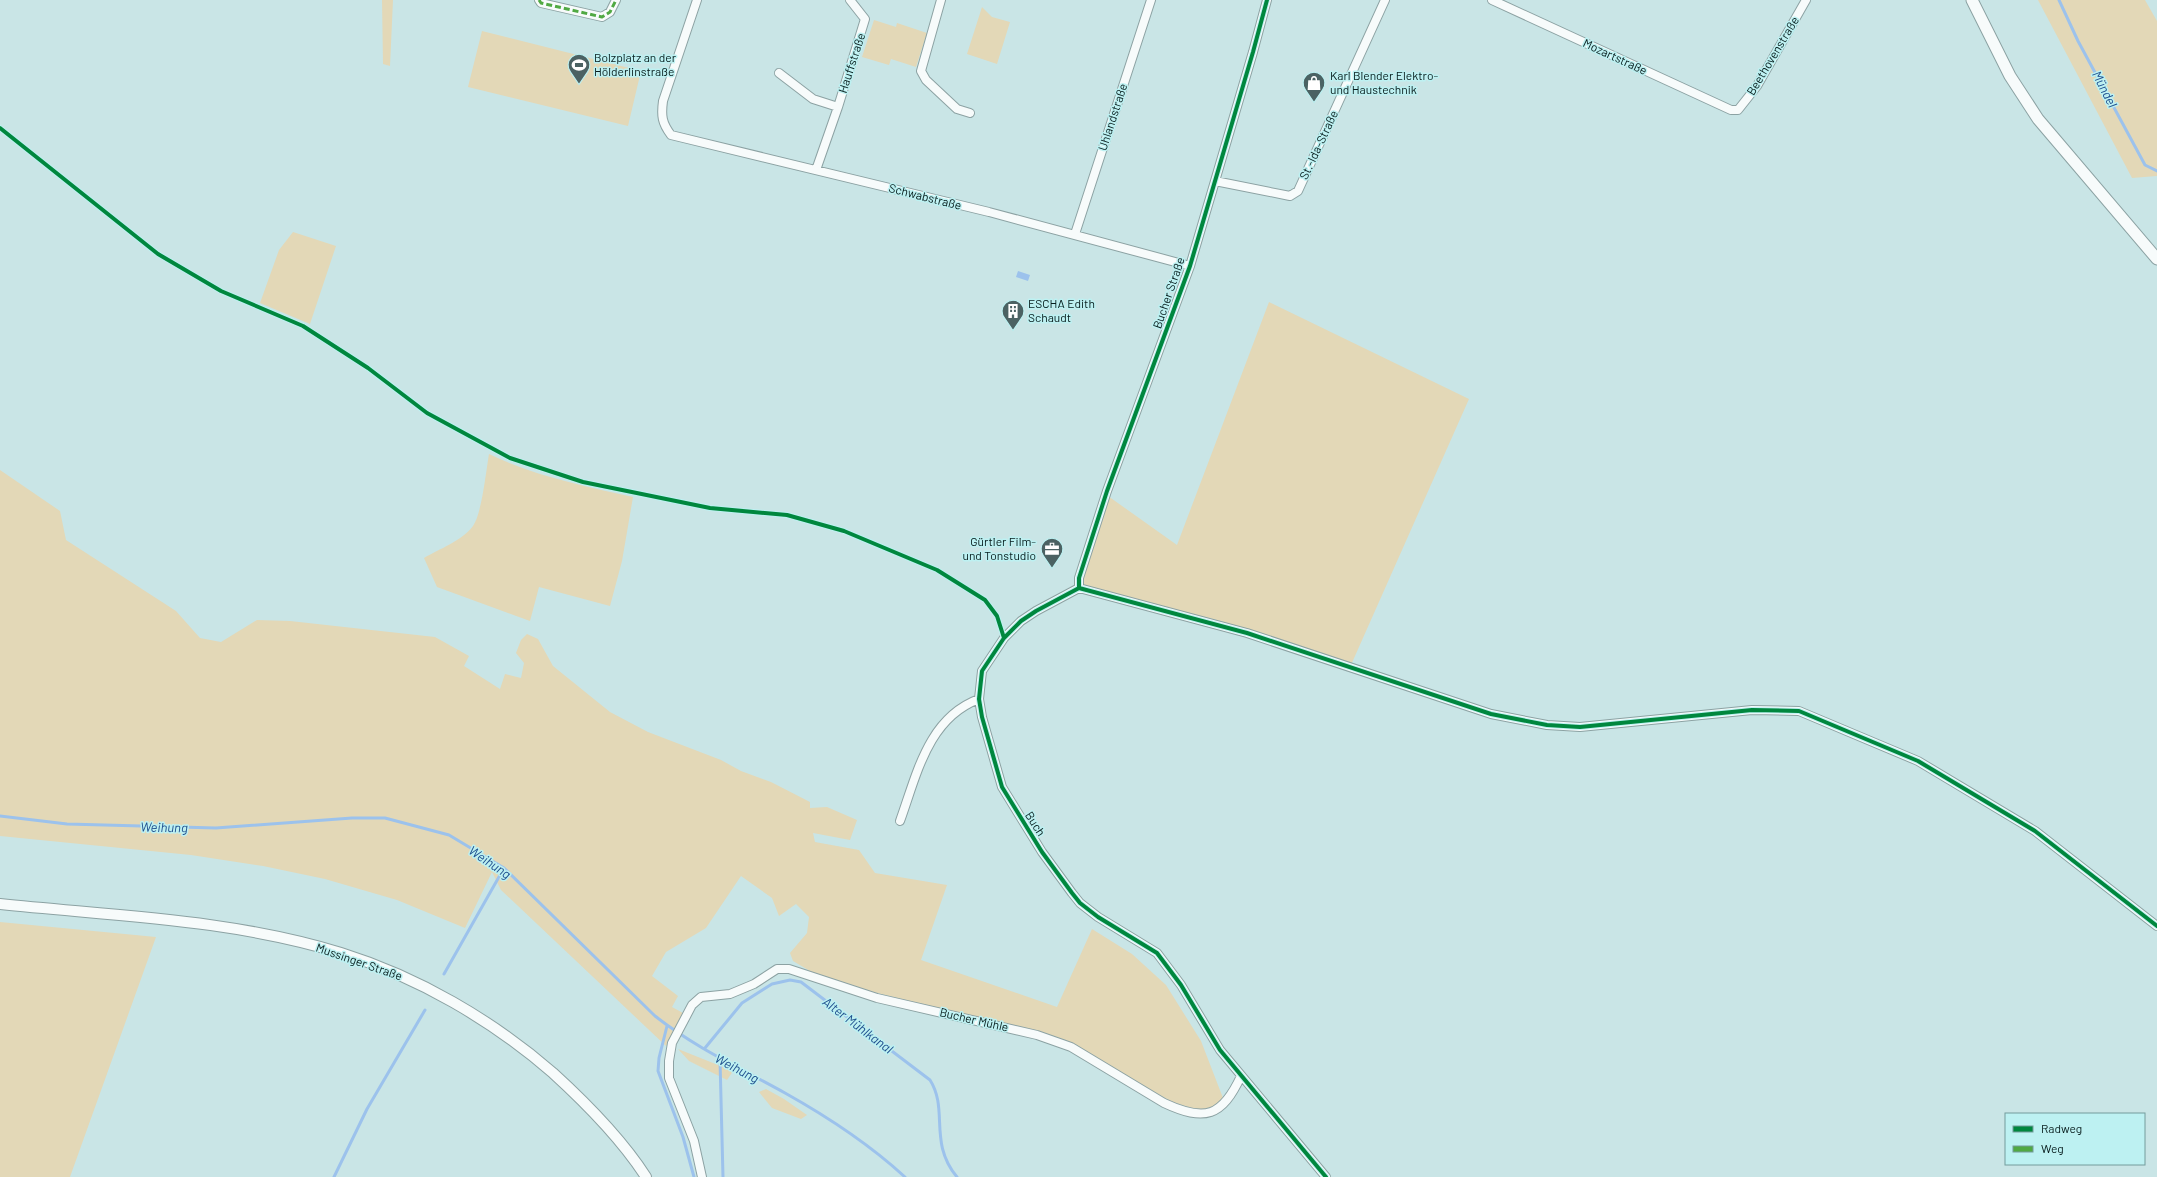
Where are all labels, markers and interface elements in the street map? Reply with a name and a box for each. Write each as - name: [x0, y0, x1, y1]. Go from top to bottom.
- street label: Beethovenstraße: [1743, 14, 1801, 97]
- street label: Hauffstraße: [835, 31, 867, 95]
- street label: Mozartstraße: [1581, 35, 1650, 77]
- place label: Bolzplatz an der Hölderlinstraße: [594, 50, 677, 78]
- sports icon: Bolzplatz an der Hölderlinstraße: [566, 52, 592, 85]
- place label: Karl Blender Elektro- und Haustechnik: [1330, 68, 1438, 96]
- water label: Mündel: [2089, 68, 2121, 110]
- shop icon: Karl Blender Elektro- und Haustechnik: [1301, 70, 1327, 103]
- street label: Uhlandstraße: [1095, 81, 1129, 152]
- street label: St.-Ida-Straße: [1296, 108, 1340, 181]
- street label: Schwabstraße: [887, 180, 963, 212]
- street label: Bucher Straße: [1149, 255, 1187, 330]
- place label: ESCHA Edith Schaudt: [1028, 296, 1095, 324]
- building icon: ESCHA Edith Schaudt: [1000, 298, 1026, 331]
- place label: Gürtler Film- und Tonstudio: [963, 534, 1036, 562]
- office icon: Gürtler Film- und Tonstudio: [1039, 536, 1065, 569]
- street label: Buch: [1023, 809, 1049, 838]
- water label: Weihung: [140, 819, 188, 835]
- water label: Weihung: [466, 842, 514, 882]
- street label: Mussinger Straße: [314, 940, 404, 982]
- water label: Alter Mühlkanal: [820, 993, 896, 1057]
- street label: Bucher Mühle: [938, 1004, 1010, 1034]
- water label: Weihung: [712, 1050, 762, 1086]
- legend: [2005, 1113, 2145, 1165]
- text: Radweg: [2041, 1121, 2082, 1135]
- text: Weg: [2041, 1141, 2064, 1155]

